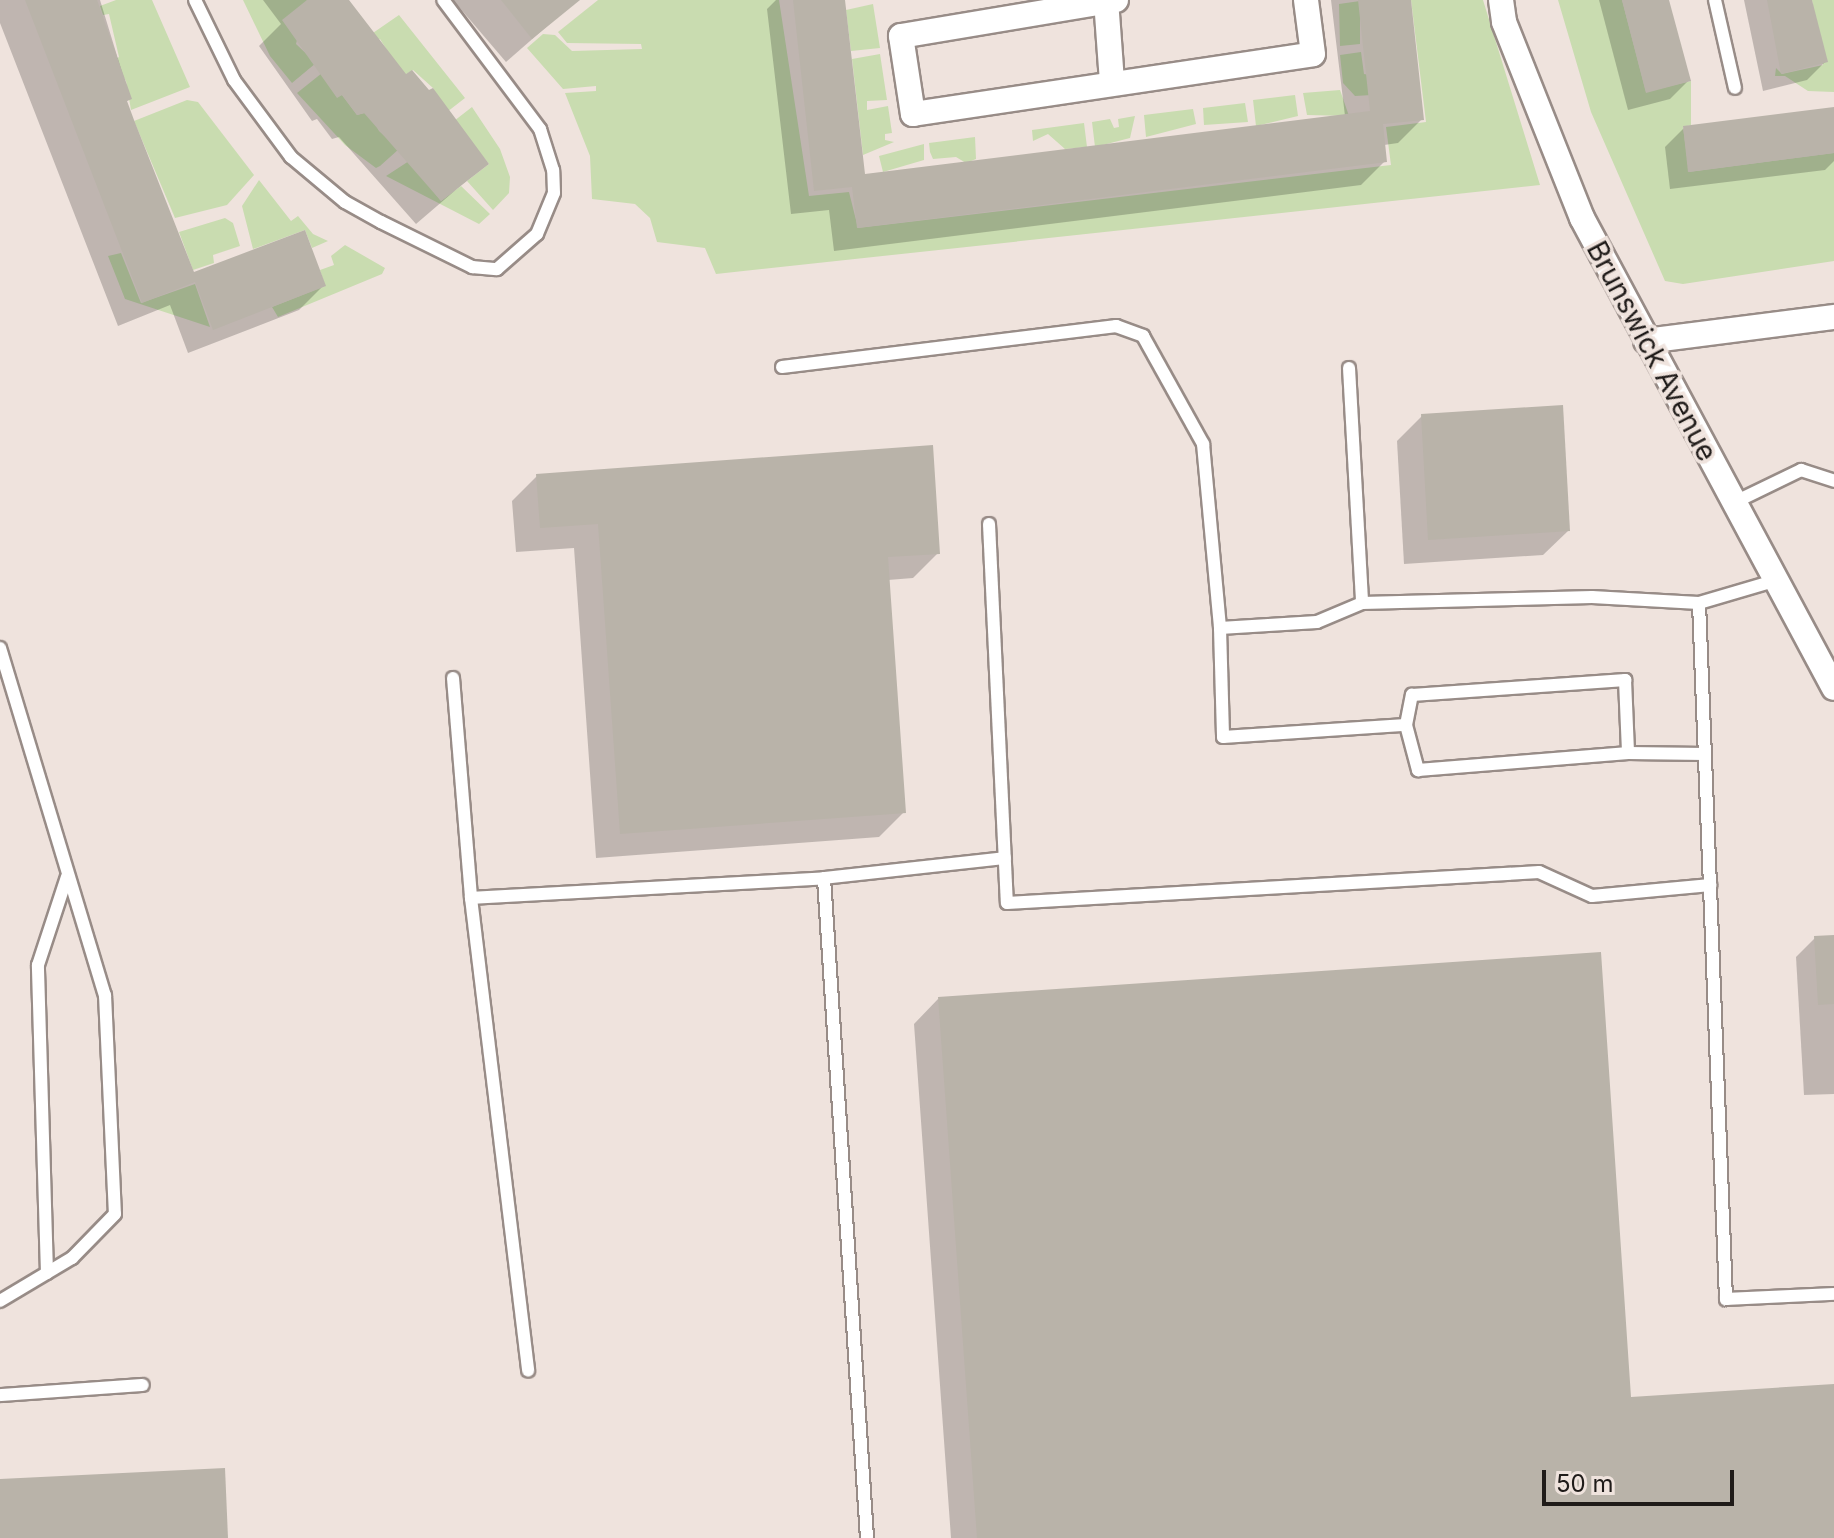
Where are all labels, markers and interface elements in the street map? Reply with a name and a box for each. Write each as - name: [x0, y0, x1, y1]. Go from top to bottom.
- street label: Brunswick Avenue: [1580, 235, 1724, 467]
- scale bar: [1546, 1454, 1738, 1504]
- text: 50 m: [1556, 1469, 1614, 1498]

